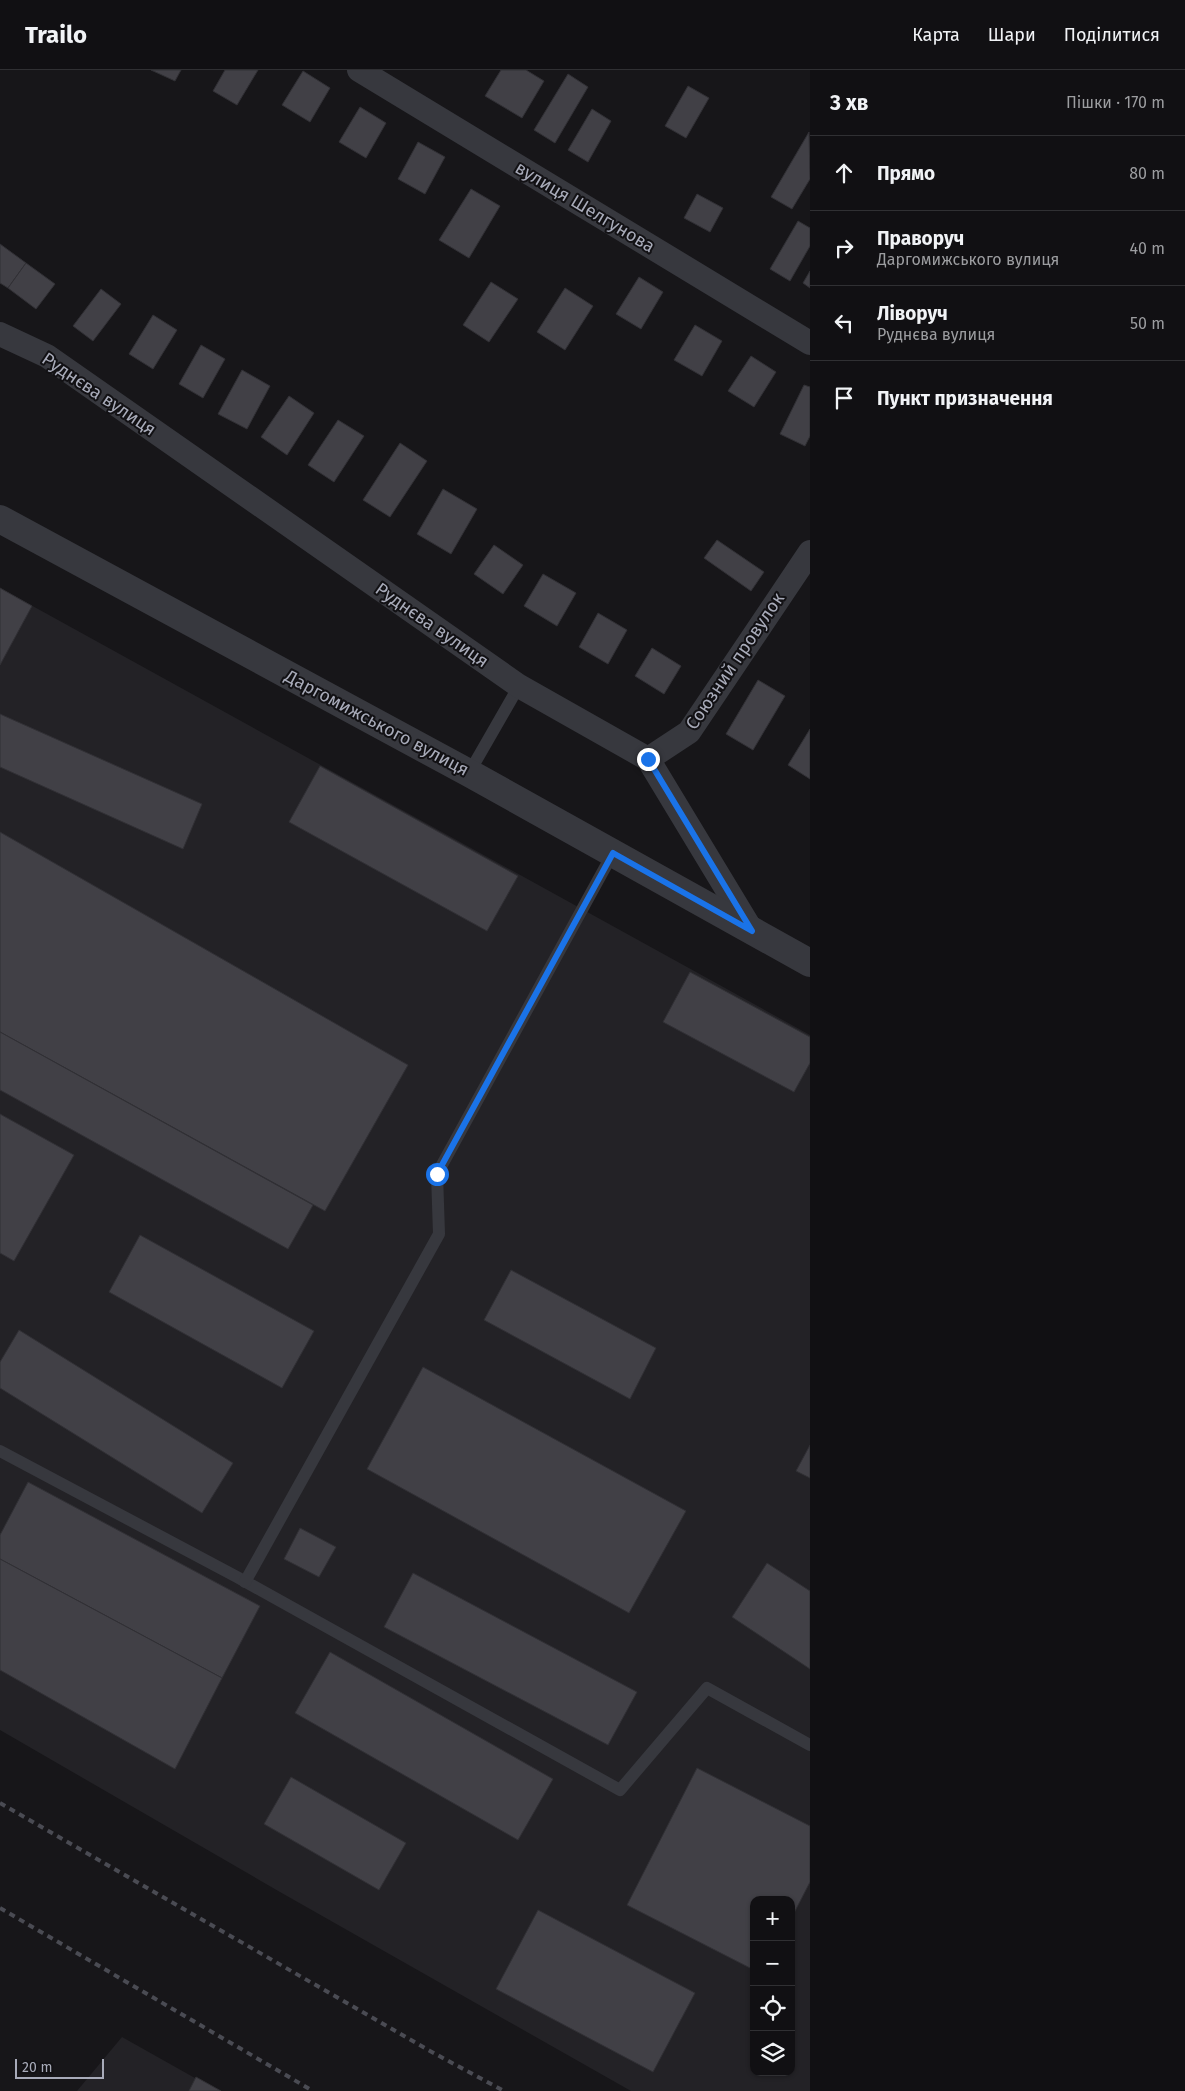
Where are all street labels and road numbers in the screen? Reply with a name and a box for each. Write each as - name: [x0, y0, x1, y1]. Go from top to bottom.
- street label: вулиця Шелгунова: [511, 157, 659, 257]
- street label: Руднєва вулиця: [38, 348, 160, 440]
- street label: Руднєва вулиця: [371, 578, 493, 672]
- street label: Союзний провулок: [681, 588, 789, 734]
- street label: Даргомижського вулиця: [280, 665, 473, 781]

